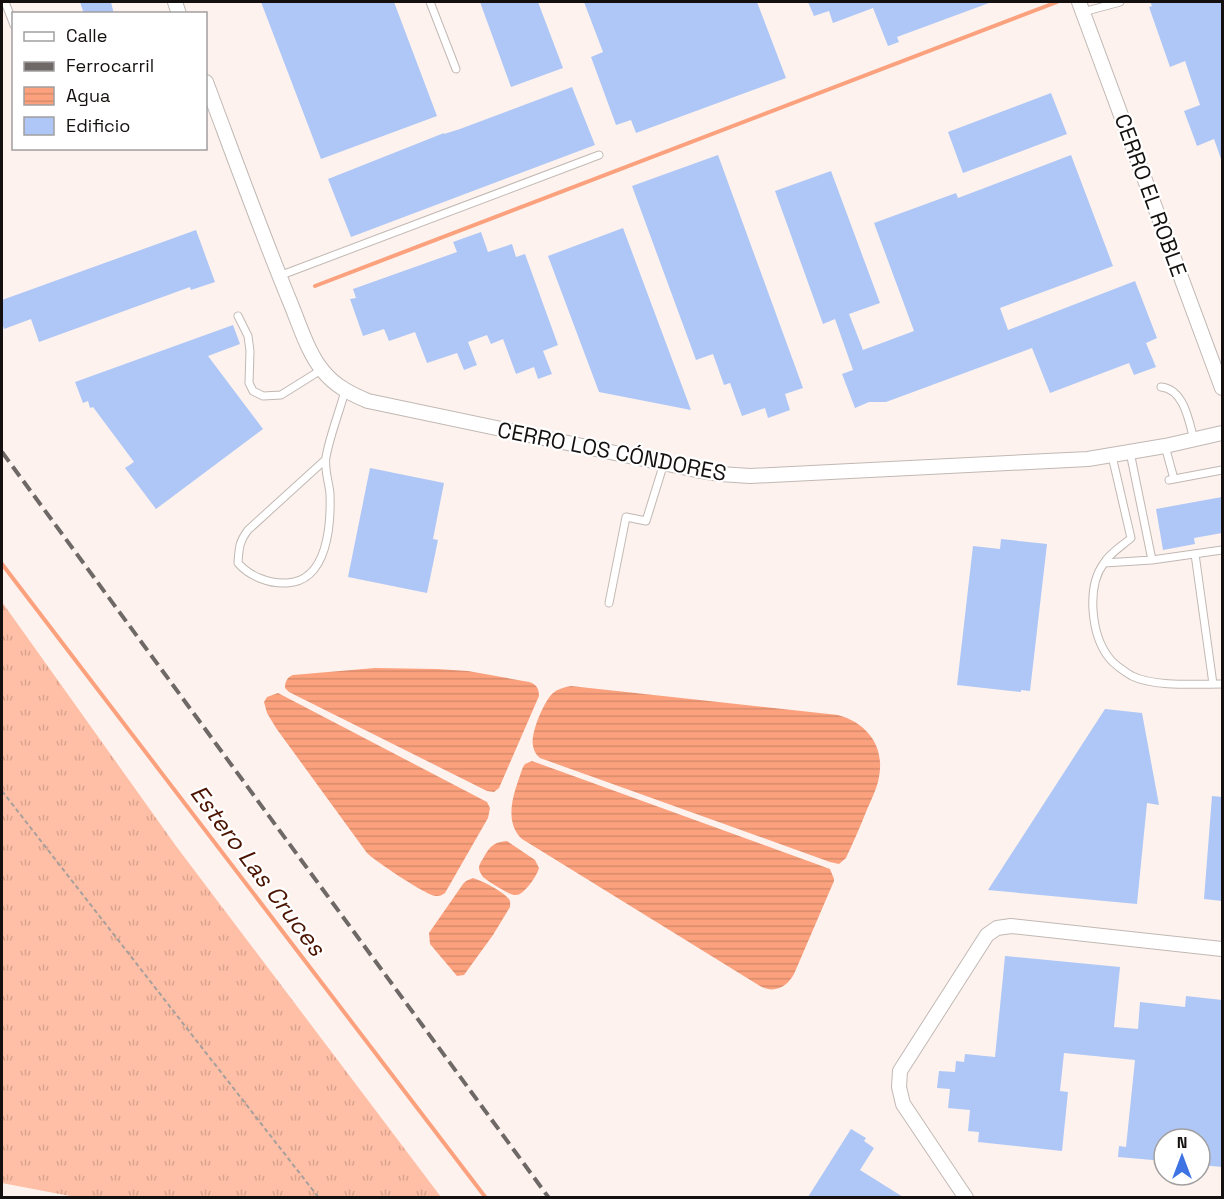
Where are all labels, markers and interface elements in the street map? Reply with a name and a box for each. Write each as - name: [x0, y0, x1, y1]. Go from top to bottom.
- legend: [12, 12, 207, 150]
- text: Calle: [66, 24, 107, 47]
- text: Ferrocarril: [66, 54, 154, 77]
- text: Agua: [66, 84, 110, 107]
- street label: CERRO EL ROBLE: [1109, 110, 1193, 280]
- text: Edificio: [66, 114, 130, 137]
- street label: CERRO LOS CÓNDORES: [495, 415, 729, 487]
- water label: Estero Las Cruces: [184, 778, 333, 963]
- north arrow: [1152, 1127, 1212, 1187]
- text: N: [1177, 1132, 1187, 1153]

